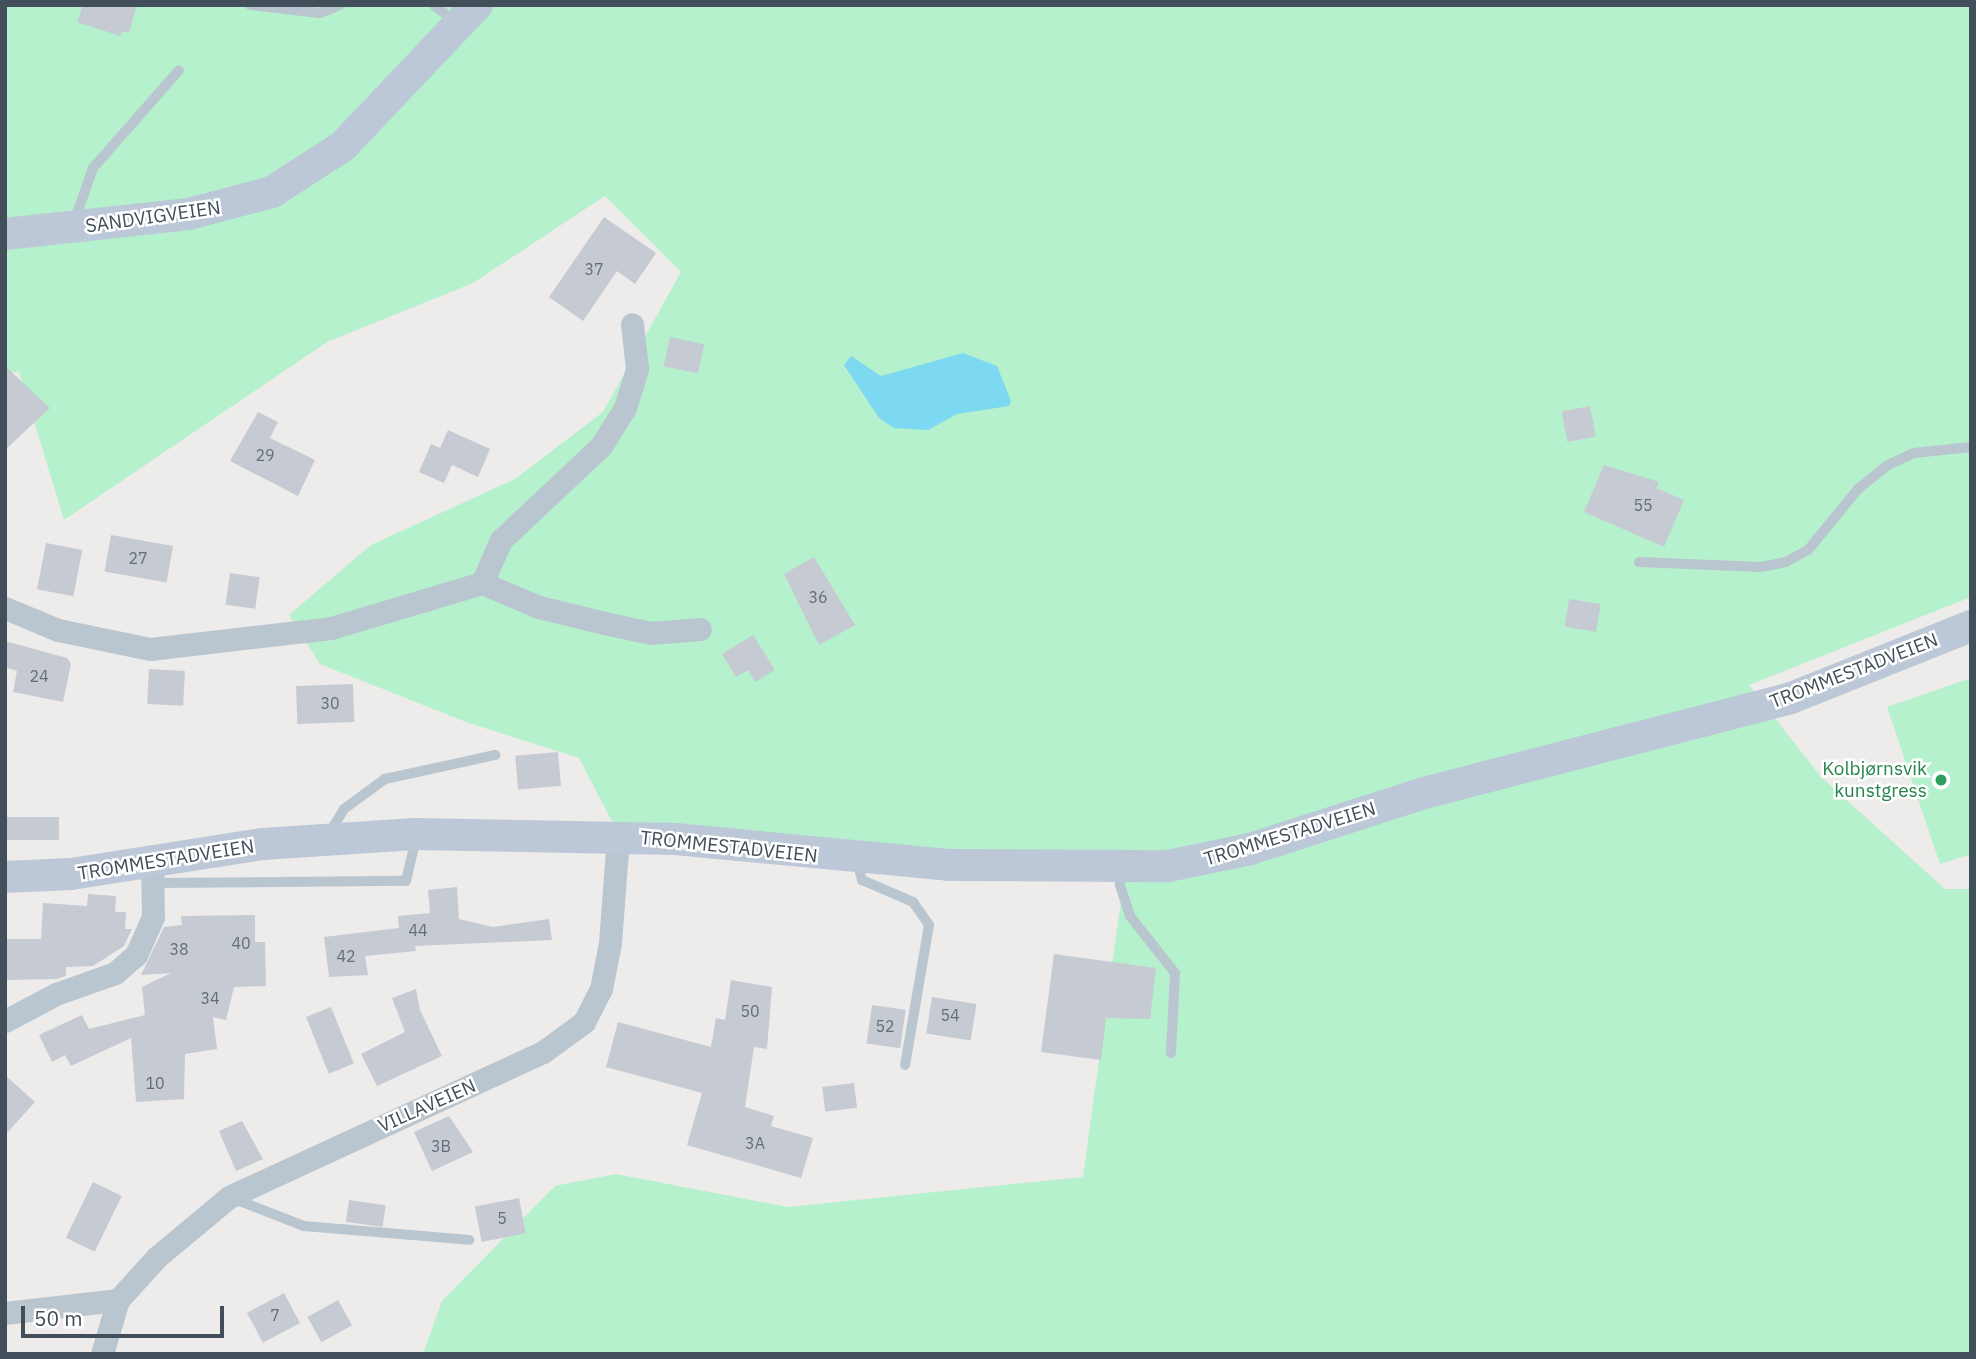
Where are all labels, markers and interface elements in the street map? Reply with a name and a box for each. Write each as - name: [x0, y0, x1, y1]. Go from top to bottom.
- street label: SANDVIGVEIEN: [84, 196, 222, 238]
- house number: 37: [584, 259, 604, 279]
- house number: 29: [255, 445, 275, 465]
- house number: 55: [1633, 495, 1653, 515]
- house number: 27: [128, 548, 148, 568]
- house number: 36: [808, 587, 828, 607]
- street label: TROMMESTADVEIEN: [1767, 628, 1941, 714]
- house number: 24: [29, 666, 49, 686]
- house number: 30: [320, 693, 340, 713]
- place label: Kolbjørnsvik kunstgress: [1822, 758, 1927, 802]
- marker: Kolbjørnsvik kunstgress: [1933, 772, 1949, 788]
- street label: TROMMESTADVEIEN: [1202, 797, 1378, 871]
- street label: TROMMESTADVEIEN: [639, 826, 819, 868]
- street label: TROMMESTADVEIEN: [76, 835, 256, 885]
- house number: 44: [408, 920, 428, 940]
- house number: 40: [231, 933, 251, 953]
- house number: 38: [169, 939, 189, 959]
- house number: 42: [336, 946, 356, 966]
- house number: 34: [200, 988, 220, 1008]
- house number: 50: [740, 1001, 760, 1021]
- house number: 54: [940, 1005, 960, 1025]
- house number: 52: [875, 1016, 895, 1036]
- house number: 10: [145, 1073, 165, 1093]
- street label: VILLAVEIEN: [375, 1074, 479, 1138]
- house number: 3A: [745, 1133, 765, 1153]
- house number: 3B: [431, 1136, 451, 1156]
- house number: 5: [497, 1208, 507, 1228]
- scale bar: [24, 1292, 228, 1336]
- text: 50 m: [34, 1304, 83, 1332]
- house number: 7: [270, 1305, 280, 1325]

